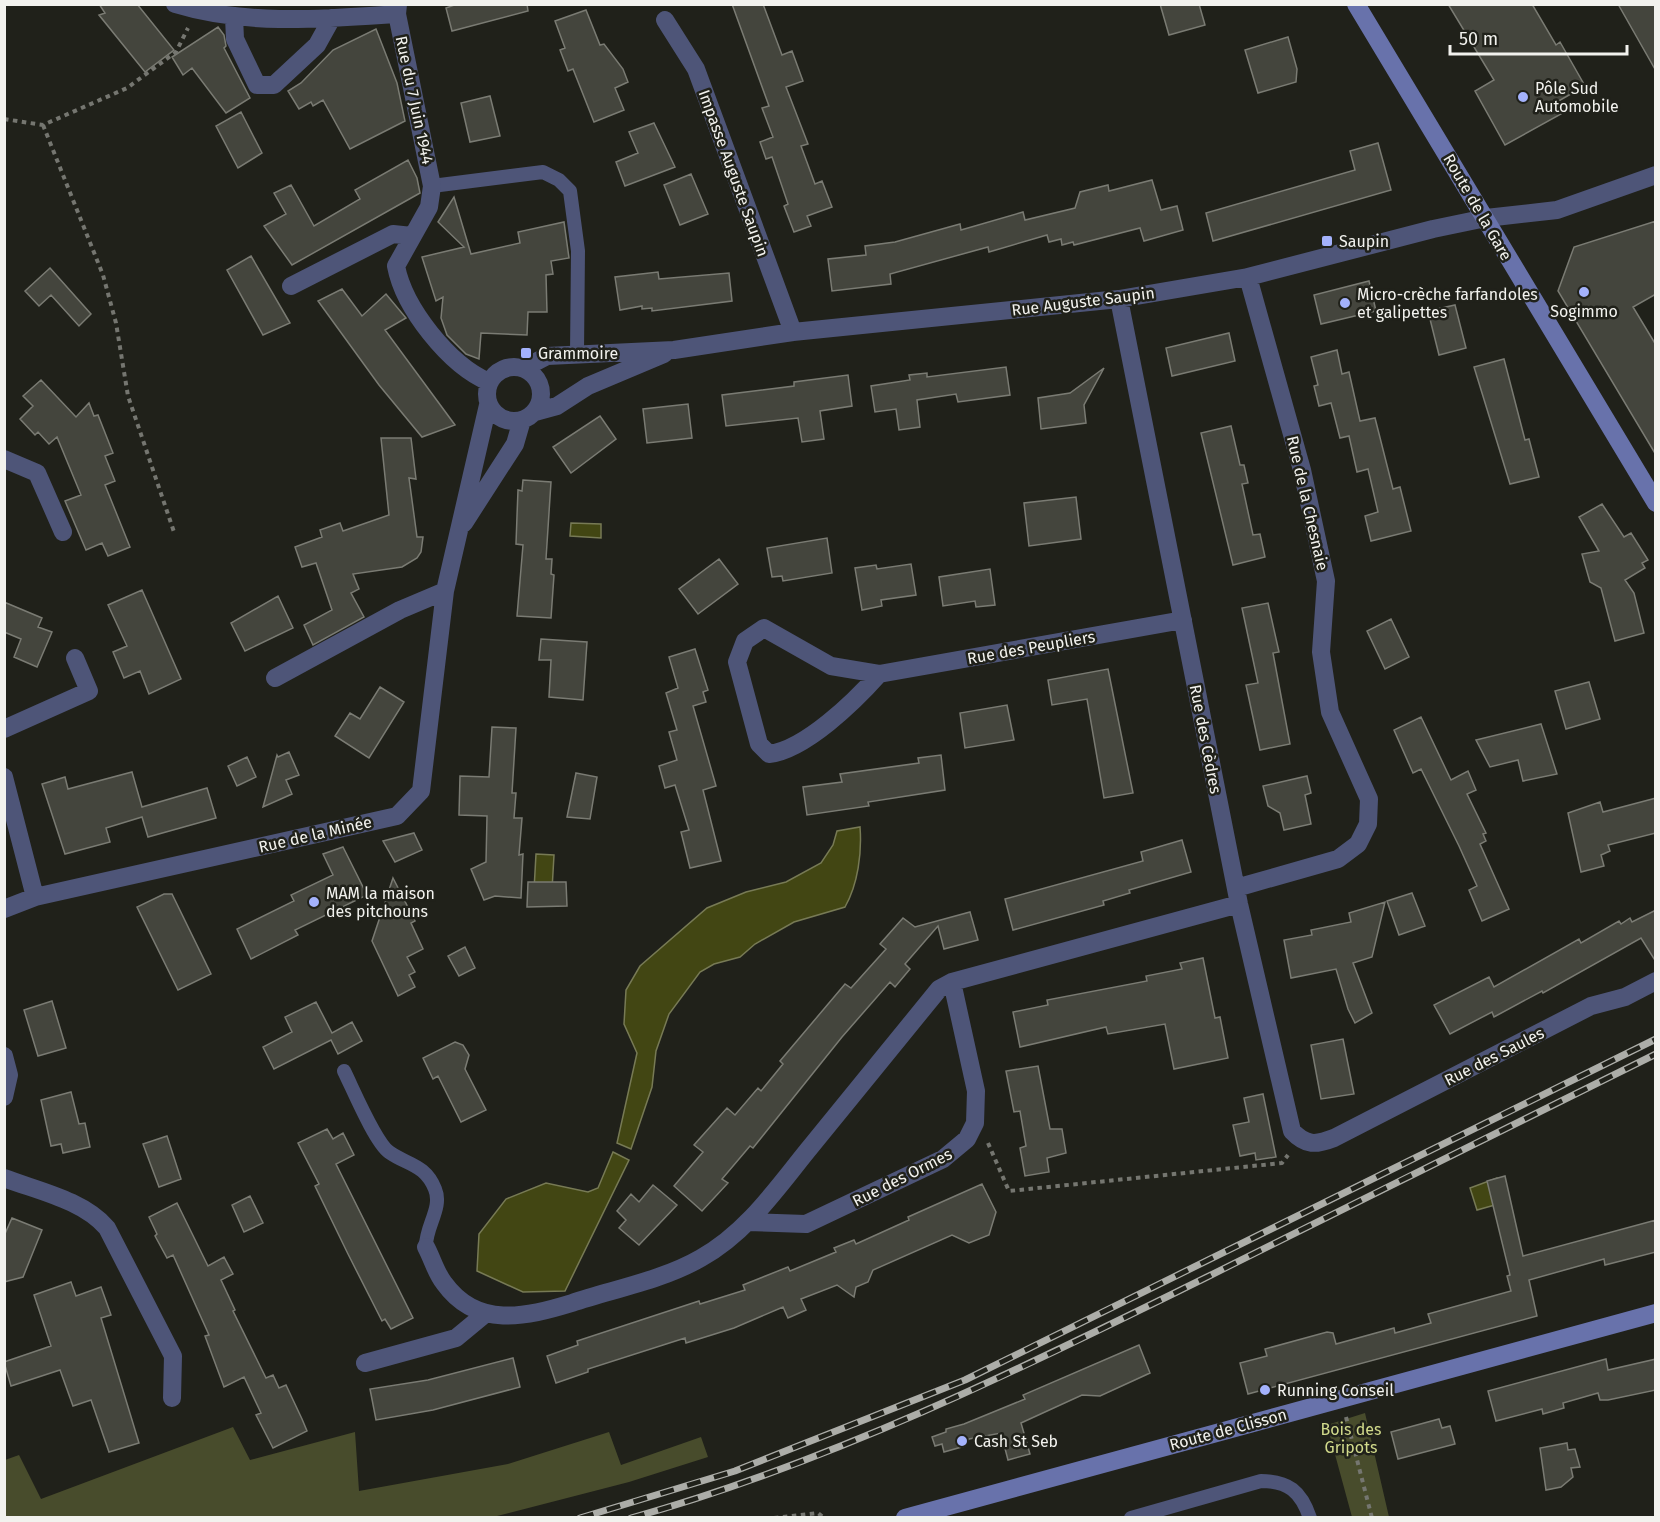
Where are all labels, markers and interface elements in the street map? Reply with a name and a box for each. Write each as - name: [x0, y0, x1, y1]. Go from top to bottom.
- scale bar: [1450, 18, 1627, 56]
- text: 50 m: [1459, 28, 1498, 50]
- street label: Rue du 7 Juin 1944: [392, 34, 438, 167]
- place label: Pôle Sud Automobile: [1535, 79, 1619, 116]
- street label: Impasse Auguste Saupin: [694, 87, 773, 259]
- marker: Pôle Sud Automobile: [1516, 90, 1530, 104]
- street label: Route de la Gare: [1439, 151, 1516, 264]
- place label: Saupin: [1339, 232, 1389, 251]
- marker: Saupin: [1320, 234, 1334, 248]
- street label: Rue Auguste Saupin: [1010, 283, 1156, 320]
- place label: Micro-crèche farfandoles et galipettes: [1357, 285, 1538, 322]
- marker: Sogimmo: [1577, 285, 1591, 299]
- marker: Micro-crèche farfandoles et galipettes: [1338, 296, 1352, 310]
- place label: Sogimmo: [1550, 302, 1618, 321]
- place label: Grammoire: [538, 344, 618, 363]
- marker: Grammoire: [519, 346, 533, 360]
- street label: Rue de la Chesnaie: [1283, 434, 1332, 572]
- street label: Rue des Peupliers: [966, 627, 1097, 668]
- street label: Rue des Cèdres: [1186, 683, 1225, 795]
- street label: Rue de la Minée: [257, 812, 374, 857]
- place label: MAM la maison des pitchouns: [326, 884, 435, 921]
- marker: MAM la maison des pitchouns: [307, 895, 321, 909]
- street label: Rue des Saules: [1441, 1023, 1547, 1090]
- street label: Rue des Ormes: [849, 1144, 955, 1211]
- place label: Running Conseil: [1277, 1381, 1394, 1400]
- marker: Running Conseil: [1258, 1383, 1272, 1397]
- street label: Route de Clisson: [1167, 1405, 1289, 1454]
- park label: Bois des Gripots: [1320, 1420, 1382, 1457]
- place label: Cash St Seb: [974, 1432, 1058, 1451]
- marker: Cash St Seb: [955, 1434, 969, 1448]

